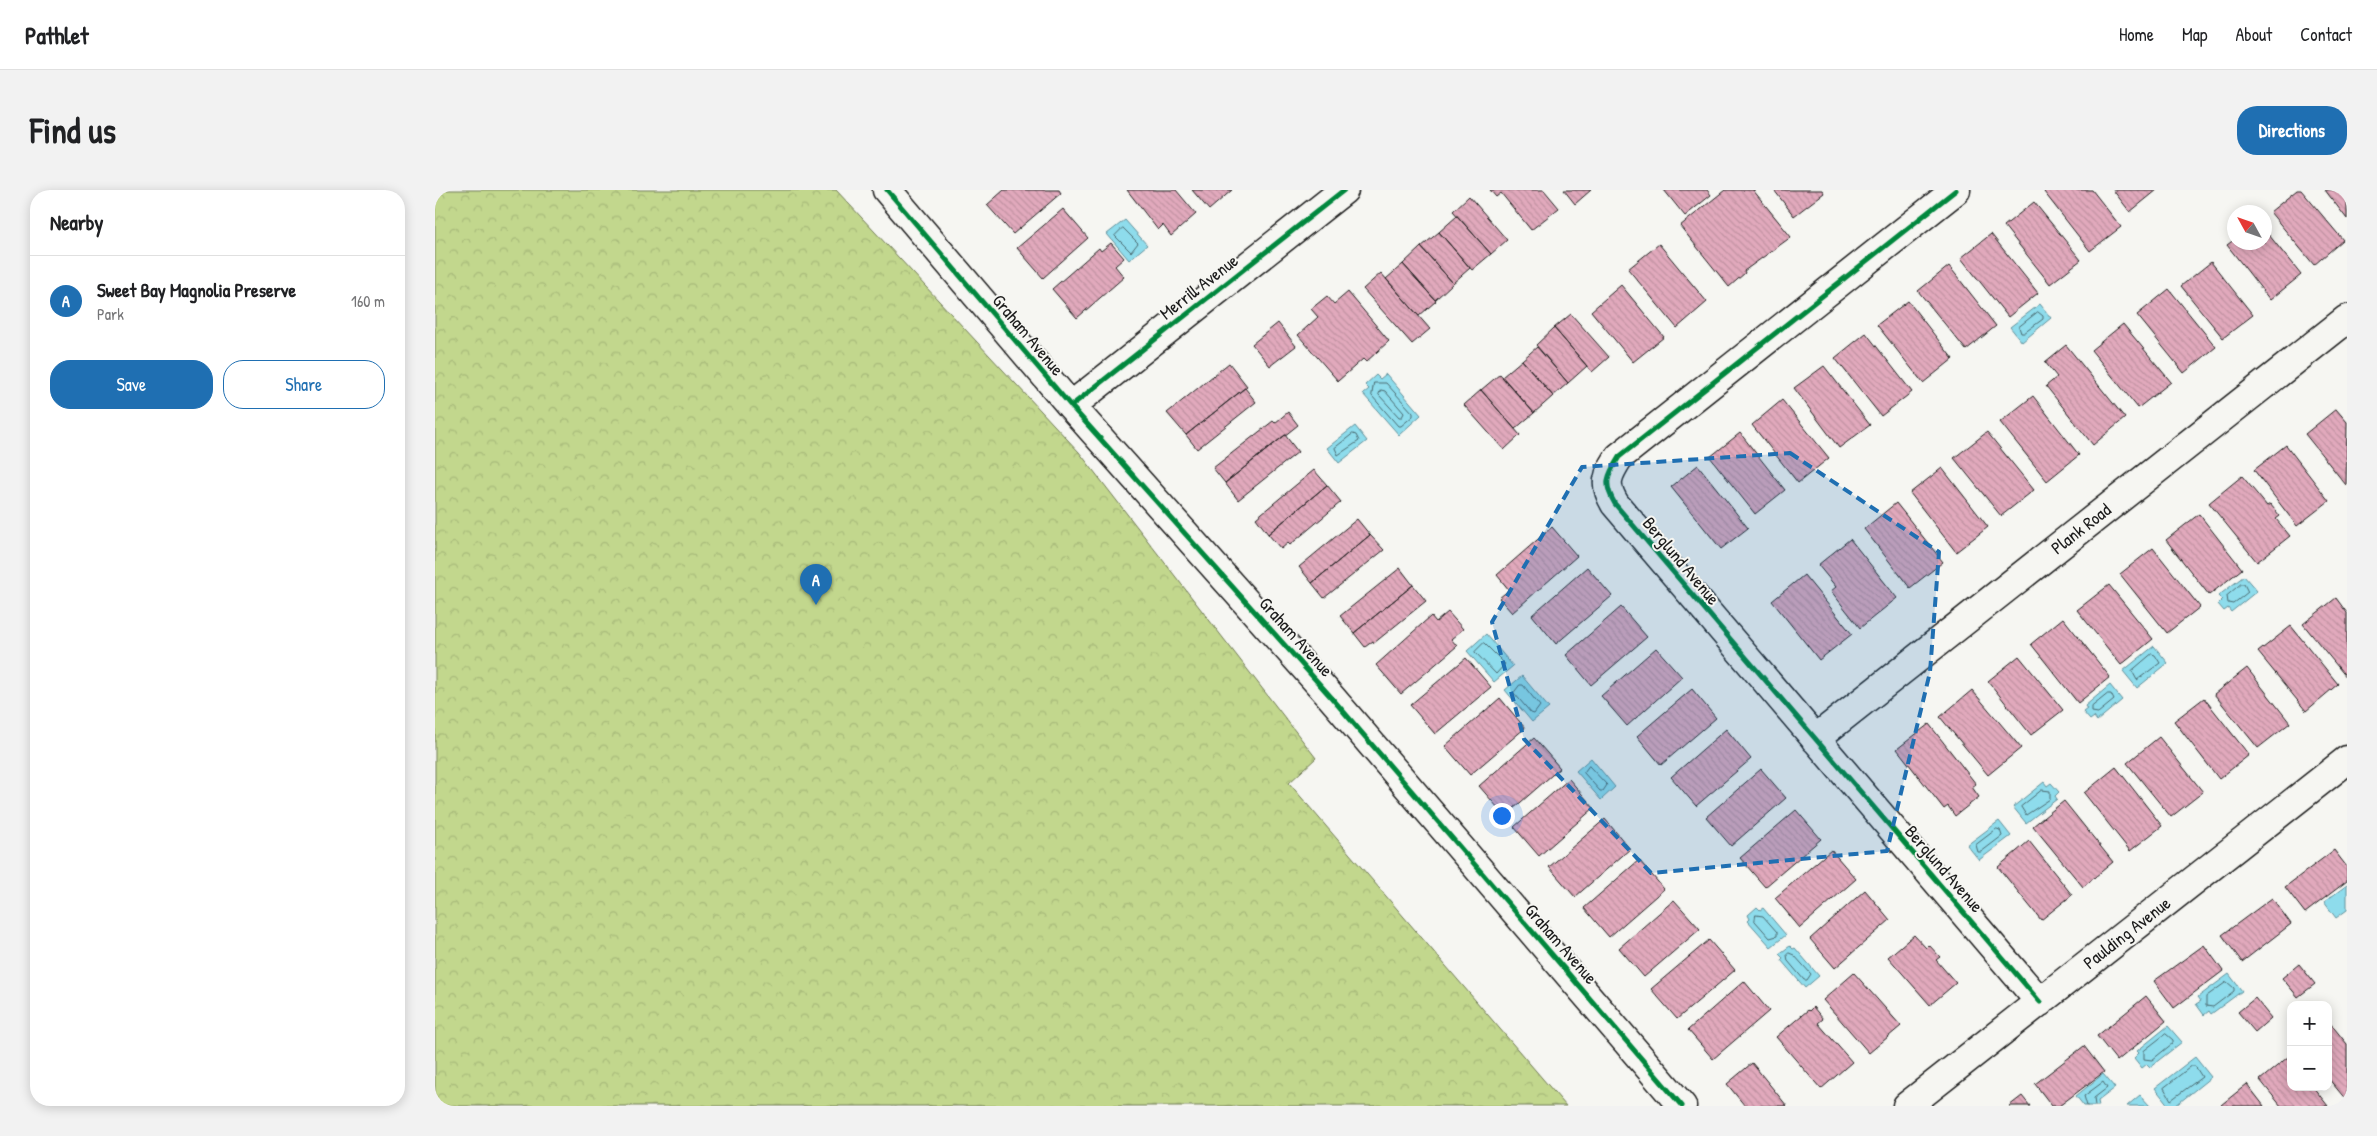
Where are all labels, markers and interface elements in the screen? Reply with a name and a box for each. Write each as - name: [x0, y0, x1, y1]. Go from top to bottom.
- text: Pathlet: [25, 19, 88, 51]
- text: Home: [2119, 22, 2154, 47]
- text: Map: [2182, 22, 2207, 47]
- text: About: [2235, 22, 2272, 47]
- text: Contact: [2300, 22, 2352, 47]
- button: Directions: [2237, 106, 2347, 155]
- text: Find us: [30, 107, 116, 154]
- north arrow: [2227, 205, 2272, 250]
- text: Nearby: [50, 208, 103, 237]
- street label: Merrill Avenue: [1154, 248, 1243, 325]
- text: Sweet Bay Magnolia Preserve: [97, 277, 296, 303]
- street label: Graham Avenue: [987, 289, 1070, 381]
- text: A: [62, 290, 70, 312]
- text: 160 m: [351, 290, 385, 312]
- text: Park: [97, 303, 124, 325]
- button: Save: [50, 360, 213, 409]
- button: Share: [223, 360, 385, 409]
- street label: Plank Road: [2046, 497, 2116, 560]
- street label: Berglund Avenue: [1637, 511, 1726, 610]
- pin: A: [800, 564, 832, 605]
- street label: Graham Avenue: [1254, 591, 1339, 682]
- your location: [1489, 803, 1515, 829]
- street label: Berglund Avenue: [1899, 820, 1989, 918]
- street label: Paulding Avenue: [2078, 891, 2176, 975]
- street label: Graham Avenue: [1519, 898, 1603, 989]
- map controls: [2287, 1001, 2332, 1091]
- button: +: [2287, 1001, 2332, 1046]
- button: −: [2287, 1046, 2332, 1091]

